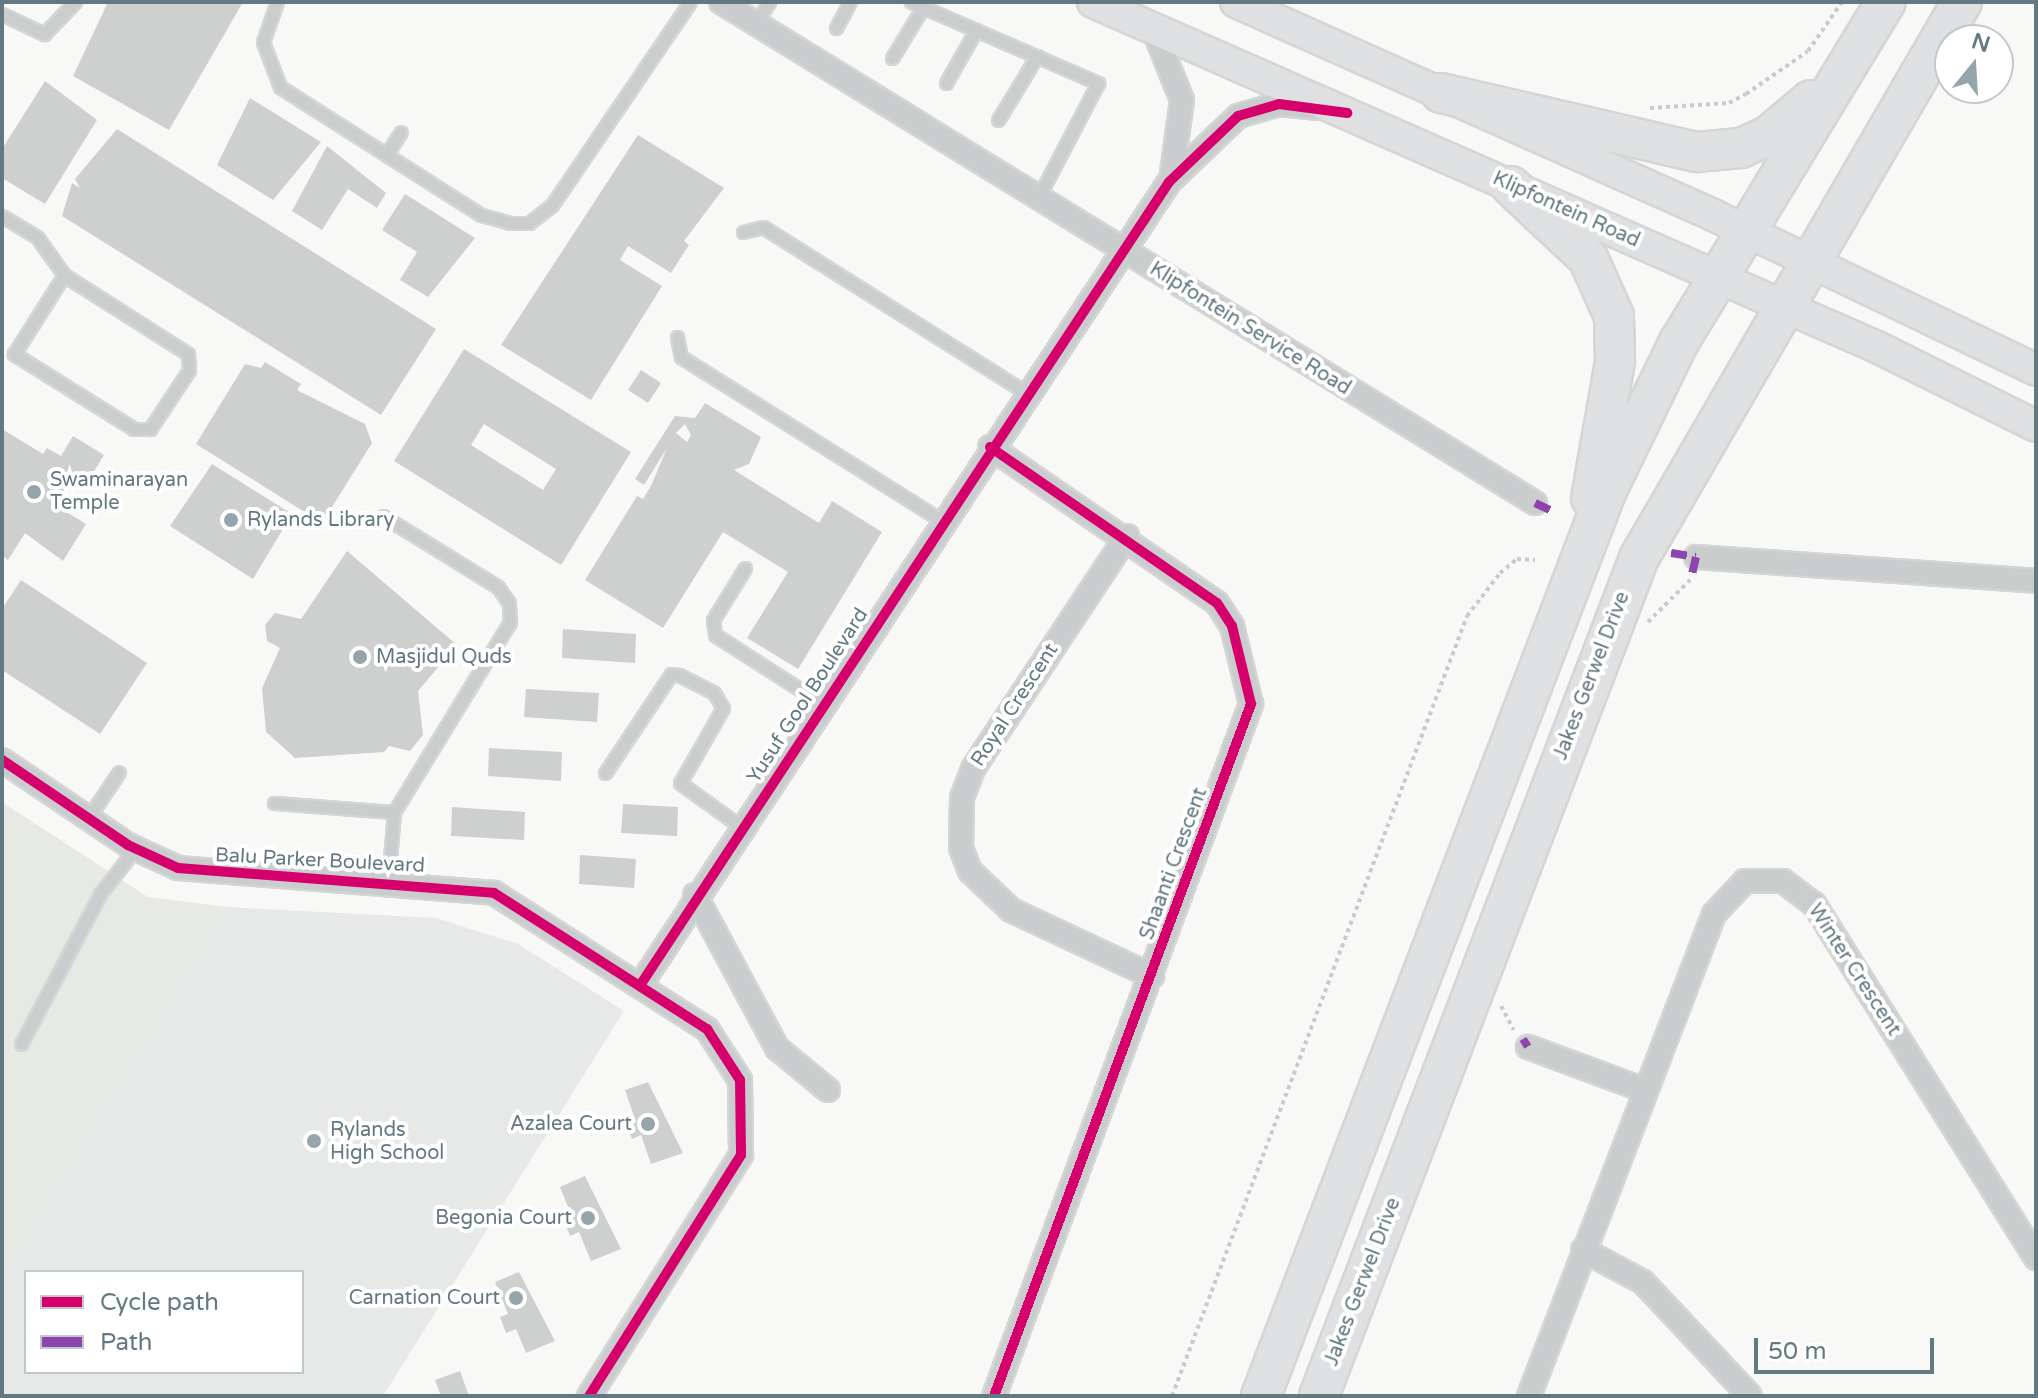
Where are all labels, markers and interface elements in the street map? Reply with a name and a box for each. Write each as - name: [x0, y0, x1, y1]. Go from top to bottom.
- north arrow: [1934, 24, 2014, 104]
- text: N: [1968, 28, 1993, 58]
- street label: Klipfontein Road: [1489, 167, 1643, 253]
- street label: Klipfontein Service Road: [1145, 257, 1355, 401]
- place label: Swaminarayan Temple: [50, 468, 188, 515]
- marker: Swaminarayan Temple: [25, 483, 43, 501]
- place label: Rylands Library: [247, 508, 394, 532]
- marker: Rylands Library: [222, 511, 240, 529]
- street label: Jakes Gerwel Drive: [1549, 589, 1635, 763]
- street label: Yusuf Gool Boulevard: [742, 604, 874, 788]
- street label: Royal Crescent: [966, 639, 1064, 771]
- place label: Masjidul Quds: [376, 645, 512, 669]
- marker: Masjidul Quds: [351, 648, 369, 666]
- street label: Shaanti Crescent: [1135, 785, 1213, 943]
- street label: Balu Parker Boulevard: [214, 844, 426, 878]
- street label: Winter Crescent: [1803, 900, 1905, 1040]
- place label: Azalea Court: [510, 1112, 632, 1136]
- marker: Azalea Court: [639, 1115, 657, 1133]
- place label: Rylands High School: [330, 1118, 444, 1165]
- marker: Rylands High School: [305, 1132, 323, 1150]
- street label: Jakes Gerwel Drive: [1320, 1195, 1406, 1369]
- place label: Begonia Court: [435, 1206, 572, 1230]
- marker: Begonia Court: [579, 1209, 597, 1227]
- legend: [24, 1270, 304, 1374]
- place label: Carnation Court: [349, 1286, 500, 1310]
- text: Cycle path: [100, 1288, 219, 1317]
- marker: Carnation Court: [507, 1289, 525, 1307]
- scale bar: [1758, 1322, 1938, 1372]
- text: Path: [100, 1328, 153, 1357]
- text: 50 m: [1768, 1337, 1826, 1366]

